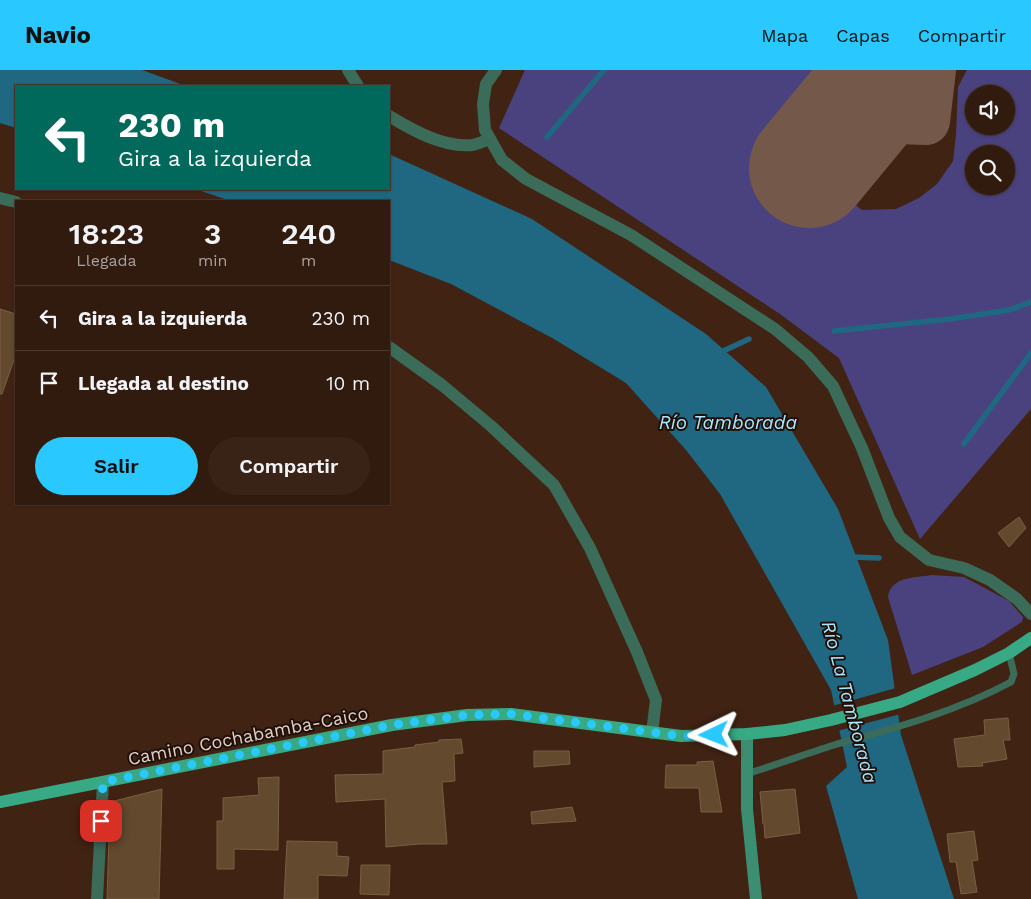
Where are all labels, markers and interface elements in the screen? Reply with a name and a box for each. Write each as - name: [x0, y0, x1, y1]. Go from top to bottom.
- text: Navio: [25, 21, 91, 49]
- text: Mapa: [761, 25, 808, 46]
- text: Capas: [836, 25, 890, 46]
- text: Compartir: [918, 25, 1006, 46]
- map controls: [965, 85, 1015, 195]
- button: sound: [965, 85, 1015, 135]
- text: 230 m: [118, 104, 225, 146]
- icon: left: [35, 105, 100, 170]
- button: search: [965, 145, 1015, 195]
- text: Gira a la izquierda: [118, 146, 312, 171]
- text: 18:23: [69, 216, 144, 251]
- text: 3: [204, 216, 222, 251]
- text: 240: [281, 216, 336, 251]
- text: Llegada: [76, 251, 137, 270]
- text: min: [198, 251, 227, 270]
- text: m: [301, 251, 316, 270]
- icon: left: [35, 304, 63, 332]
- text: Gira a la izquierda: [78, 307, 247, 330]
- text: 230 m: [311, 307, 370, 330]
- icon: arrive: [35, 369, 63, 397]
- text: Llegada al destino: [78, 372, 249, 395]
- text: 10 m: [326, 372, 370, 395]
- water label: Río Tamborada: [659, 411, 797, 434]
- button: Salir: [35, 437, 198, 495]
- button: Compartir: [208, 437, 370, 495]
- water label: Río La Tamborada: [817, 618, 882, 786]
- street label: Camino Cochabamba-Caico: [126, 702, 370, 769]
- position arrow: [687, 708, 739, 760]
- pin: [80, 800, 122, 842]
- icon: arrive: [87, 807, 115, 835]

